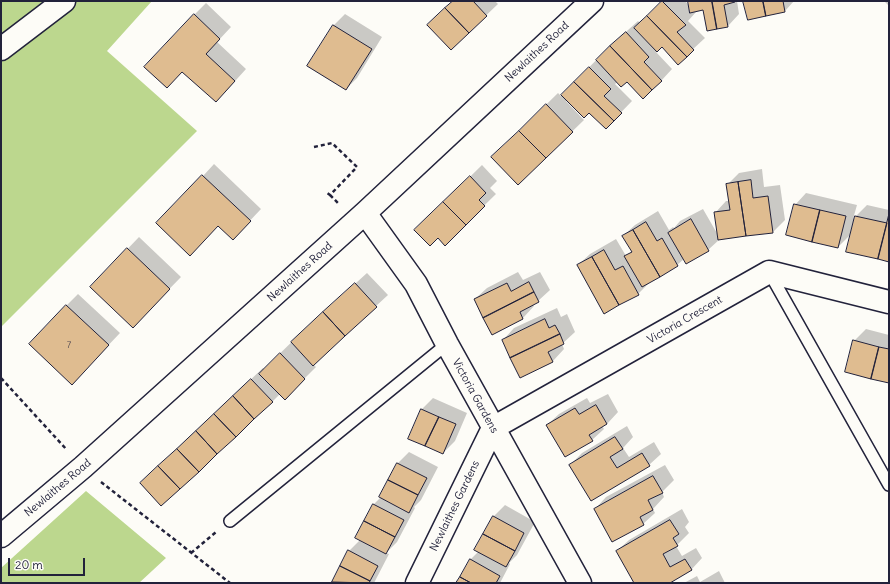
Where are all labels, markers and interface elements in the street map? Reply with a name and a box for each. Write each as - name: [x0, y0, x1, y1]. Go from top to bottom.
- street label: Newlaithes Road: [502, 19, 572, 85]
- street label: Newlaithes Road: [265, 239, 335, 305]
- street label: Victoria Crescent: [645, 293, 725, 347]
- house number: 7: [67, 340, 71, 350]
- street label: Victoria Gardens: [449, 357, 501, 435]
- street label: Newlaithes Road: [22, 456, 94, 520]
- street label: Newlaithes Gardens: [427, 459, 483, 553]
- scale bar: [10, 550, 87, 576]
- text: 20 m: [15, 557, 43, 572]

